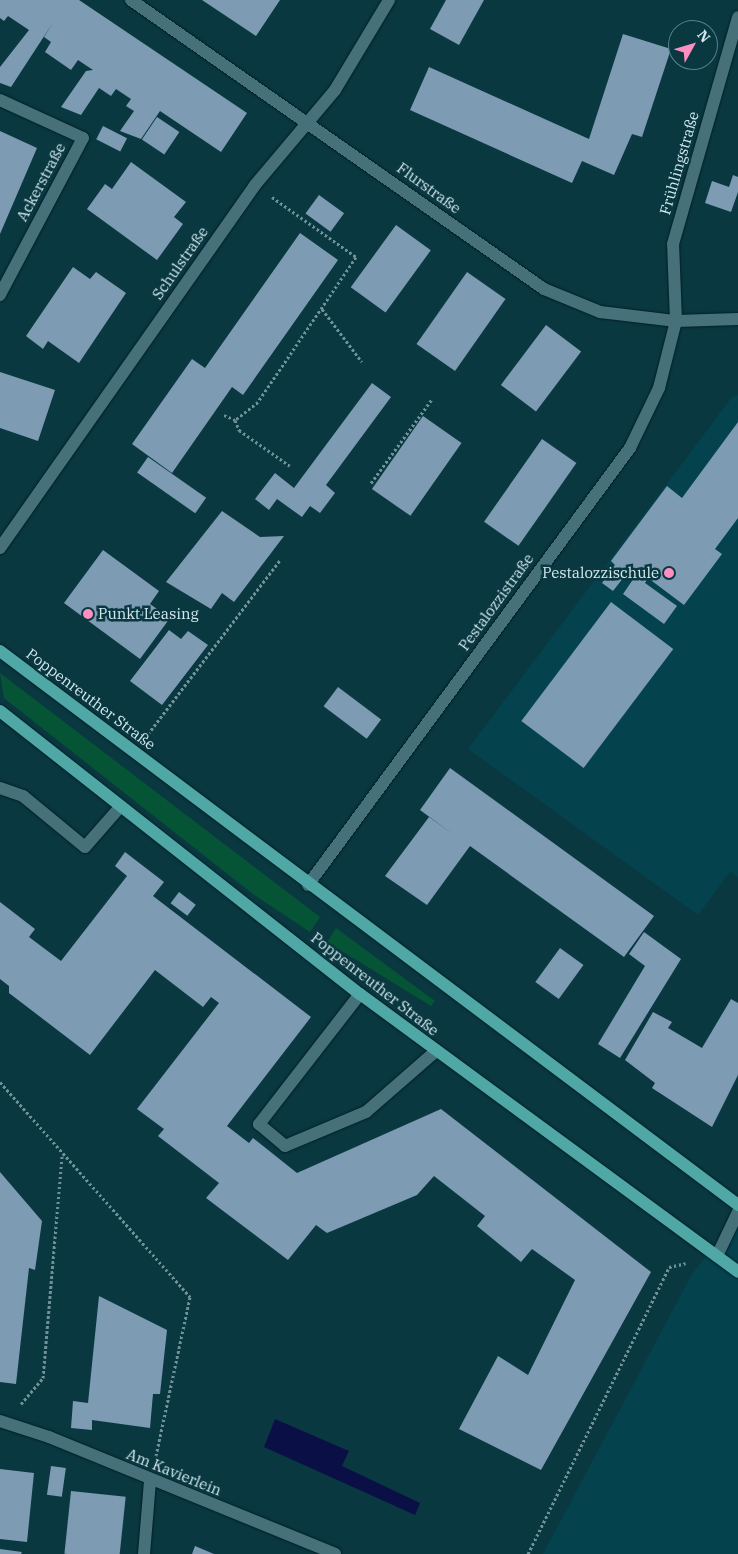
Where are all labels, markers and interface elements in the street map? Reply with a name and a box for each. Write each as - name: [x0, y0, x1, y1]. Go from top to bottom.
- north arrow: [668, 20, 718, 70]
- text: N: [693, 26, 714, 46]
- street label: Frühlingstraße: [656, 109, 702, 217]
- street label: Ackerstraße: [13, 140, 69, 224]
- street label: Flurstraße: [393, 159, 465, 217]
- street label: Schulstraße: [148, 223, 212, 303]
- street label: Pestalozzistraße: [455, 550, 537, 654]
- place label: Pestalozzischule: [542, 564, 659, 582]
- marker: Pestalozzischule: [663, 567, 675, 579]
- place label: Punkt Leasing: [98, 605, 199, 623]
- marker: Punkt Leasing: [82, 608, 94, 620]
- street label: Poppenreuther Straße: [23, 645, 159, 753]
- street label: Poppenreuther Straße: [308, 929, 442, 1039]
- street label: Am Kavierlein: [124, 1445, 224, 1499]

